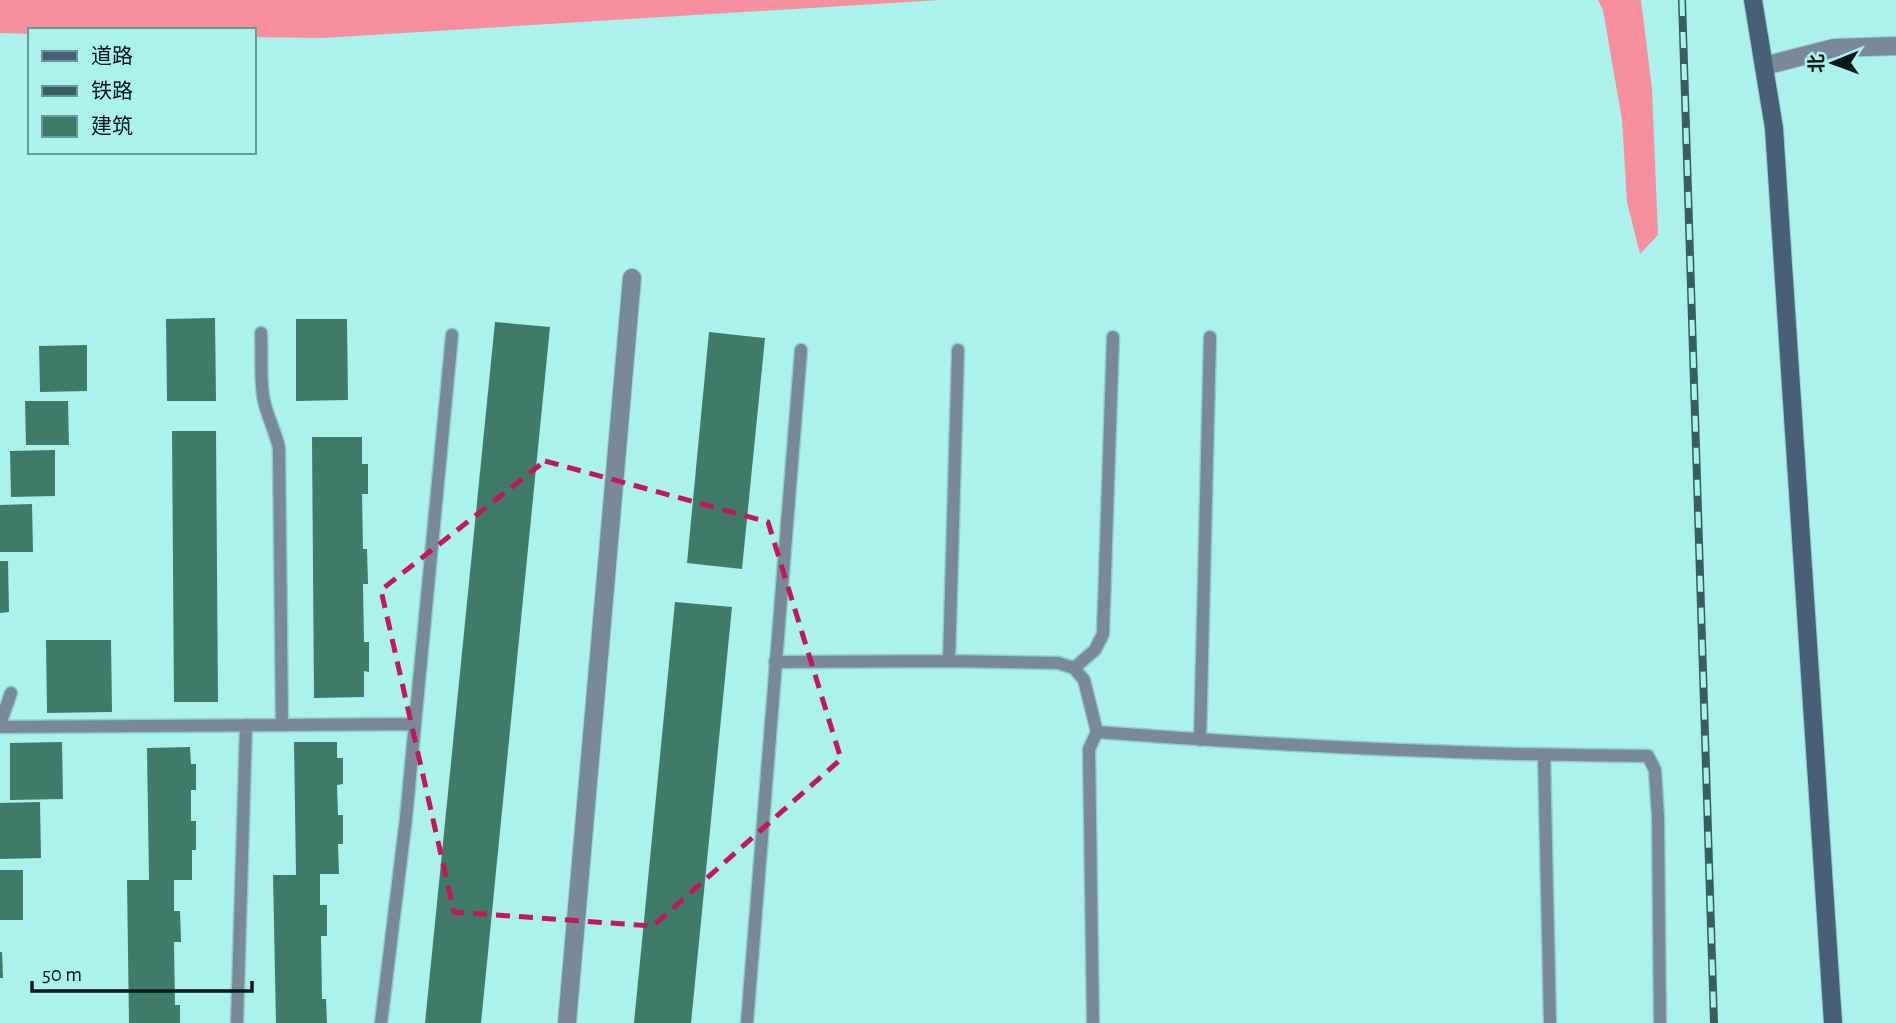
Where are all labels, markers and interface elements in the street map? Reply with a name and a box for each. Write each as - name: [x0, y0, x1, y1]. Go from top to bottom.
- legend: [28, 28, 256, 154]
- north arrow: [1798, 28, 1868, 98]
- text: 道路: [91, 45, 133, 67]
- text: 北: [1807, 54, 1827, 73]
- text: 铁路: [91, 80, 133, 102]
- text: 建筑: [91, 115, 133, 137]
- scale bar: [32, 950, 252, 994]
- text: 50 m: [42, 964, 82, 985]

